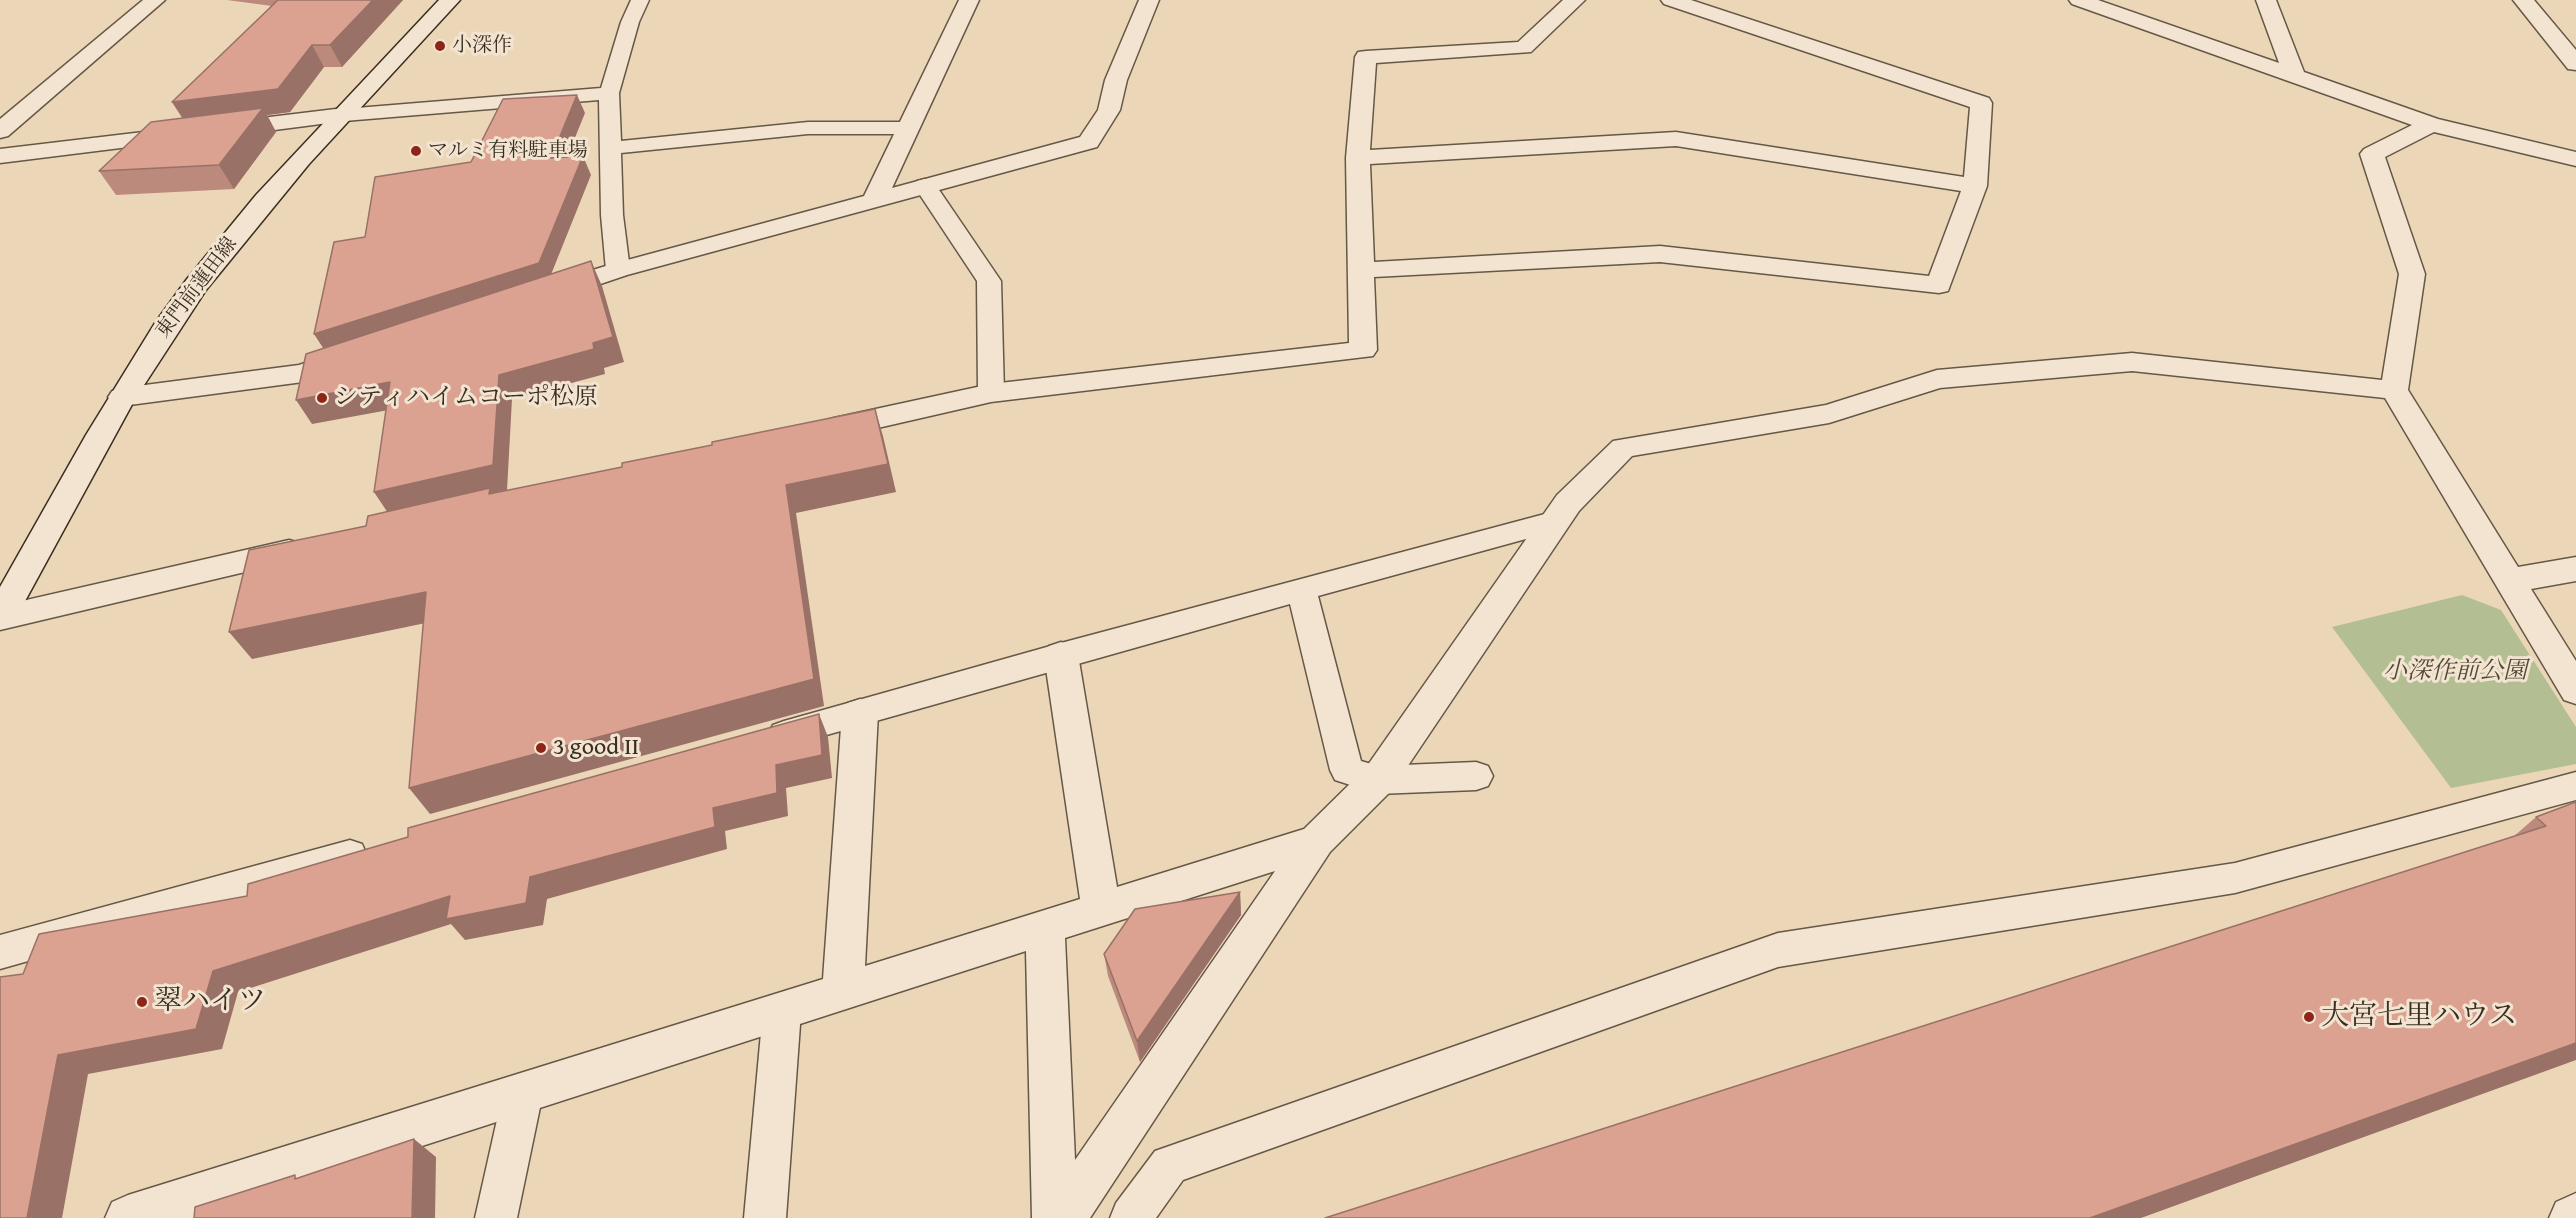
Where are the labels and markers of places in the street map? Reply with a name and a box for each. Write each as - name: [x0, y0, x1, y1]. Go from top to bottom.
- place label: 小深作: [452, 34, 512, 58]
- marker: 小深作: [433, 39, 447, 53]
- place label: マルミ有料駐車場: [428, 139, 588, 163]
- marker: マルミ有料駐車場: [409, 144, 423, 158]
- place label: シティハイムコーポ松原: [334, 384, 598, 412]
- marker: シティハイムコーポ松原: [315, 391, 329, 405]
- place label: 3 good Ⅱ: [553, 734, 639, 762]
- marker: 3 good Ⅱ: [534, 741, 548, 755]
- place label: 翠ハイツ: [154, 985, 266, 1019]
- marker: 翠ハイツ: [135, 995, 149, 1009]
- place label: 大宮七里ハウス: [2321, 1000, 2517, 1034]
- marker: 大宮七里ハウス: [2302, 1010, 2316, 1024]

